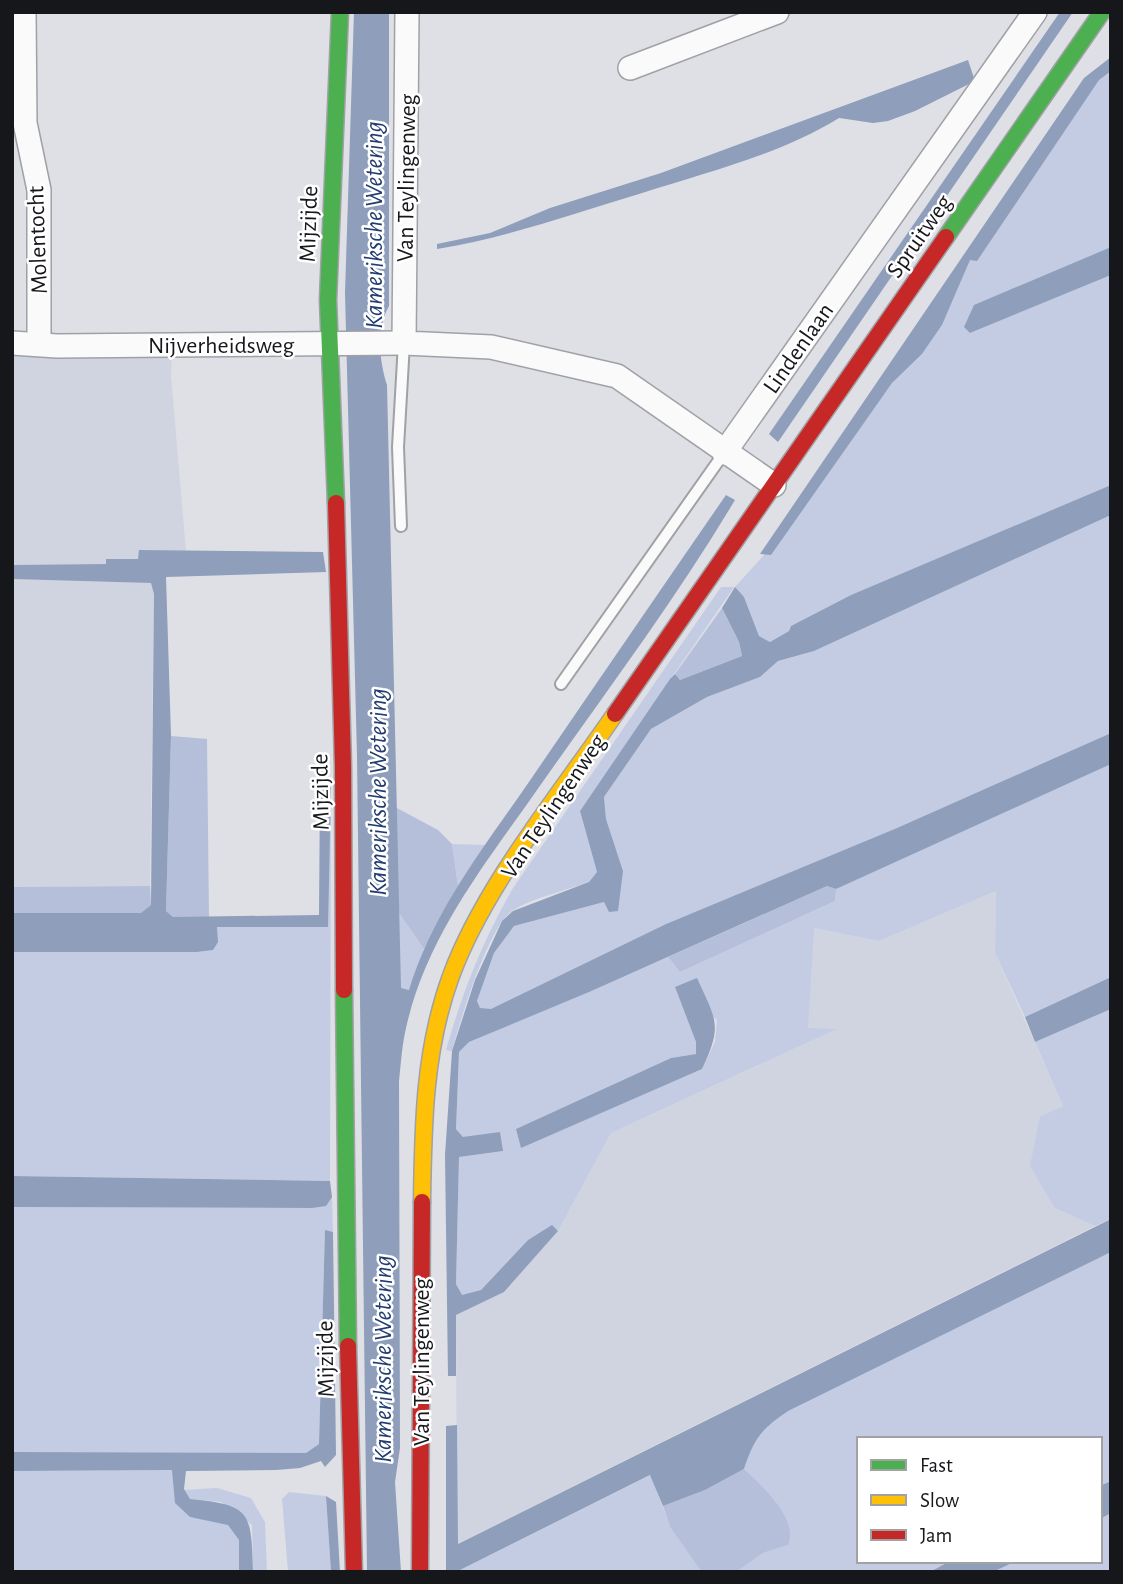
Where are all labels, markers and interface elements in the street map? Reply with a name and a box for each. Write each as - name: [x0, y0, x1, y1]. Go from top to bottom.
- street label: Van Teylingenweg: [394, 93, 420, 262]
- water label: Kameriksche Wetering: [361, 121, 387, 329]
- street label: Molentocht: [24, 185, 52, 294]
- street label: Mijzijde: [296, 185, 322, 263]
- street label: Spruitweg: [883, 190, 957, 282]
- street label: Lindenlaan: [759, 299, 839, 398]
- street label: Nijverheidsweg: [148, 334, 294, 358]
- water label: Kameriksche Wetering: [365, 688, 391, 896]
- street label: Van Teylingenweg: [497, 730, 611, 883]
- street label: Mijzijde: [308, 753, 334, 831]
- water label: Kameriksche Wetering: [370, 1255, 396, 1463]
- street label: Van Teylingenweg: [410, 1278, 434, 1446]
- street label: Mijzijde: [313, 1320, 339, 1398]
- legend: [857, 1437, 1102, 1563]
- text: Fast: [920, 1455, 953, 1476]
- text: Slow: [920, 1490, 959, 1511]
- text: Jam: [920, 1525, 952, 1546]

